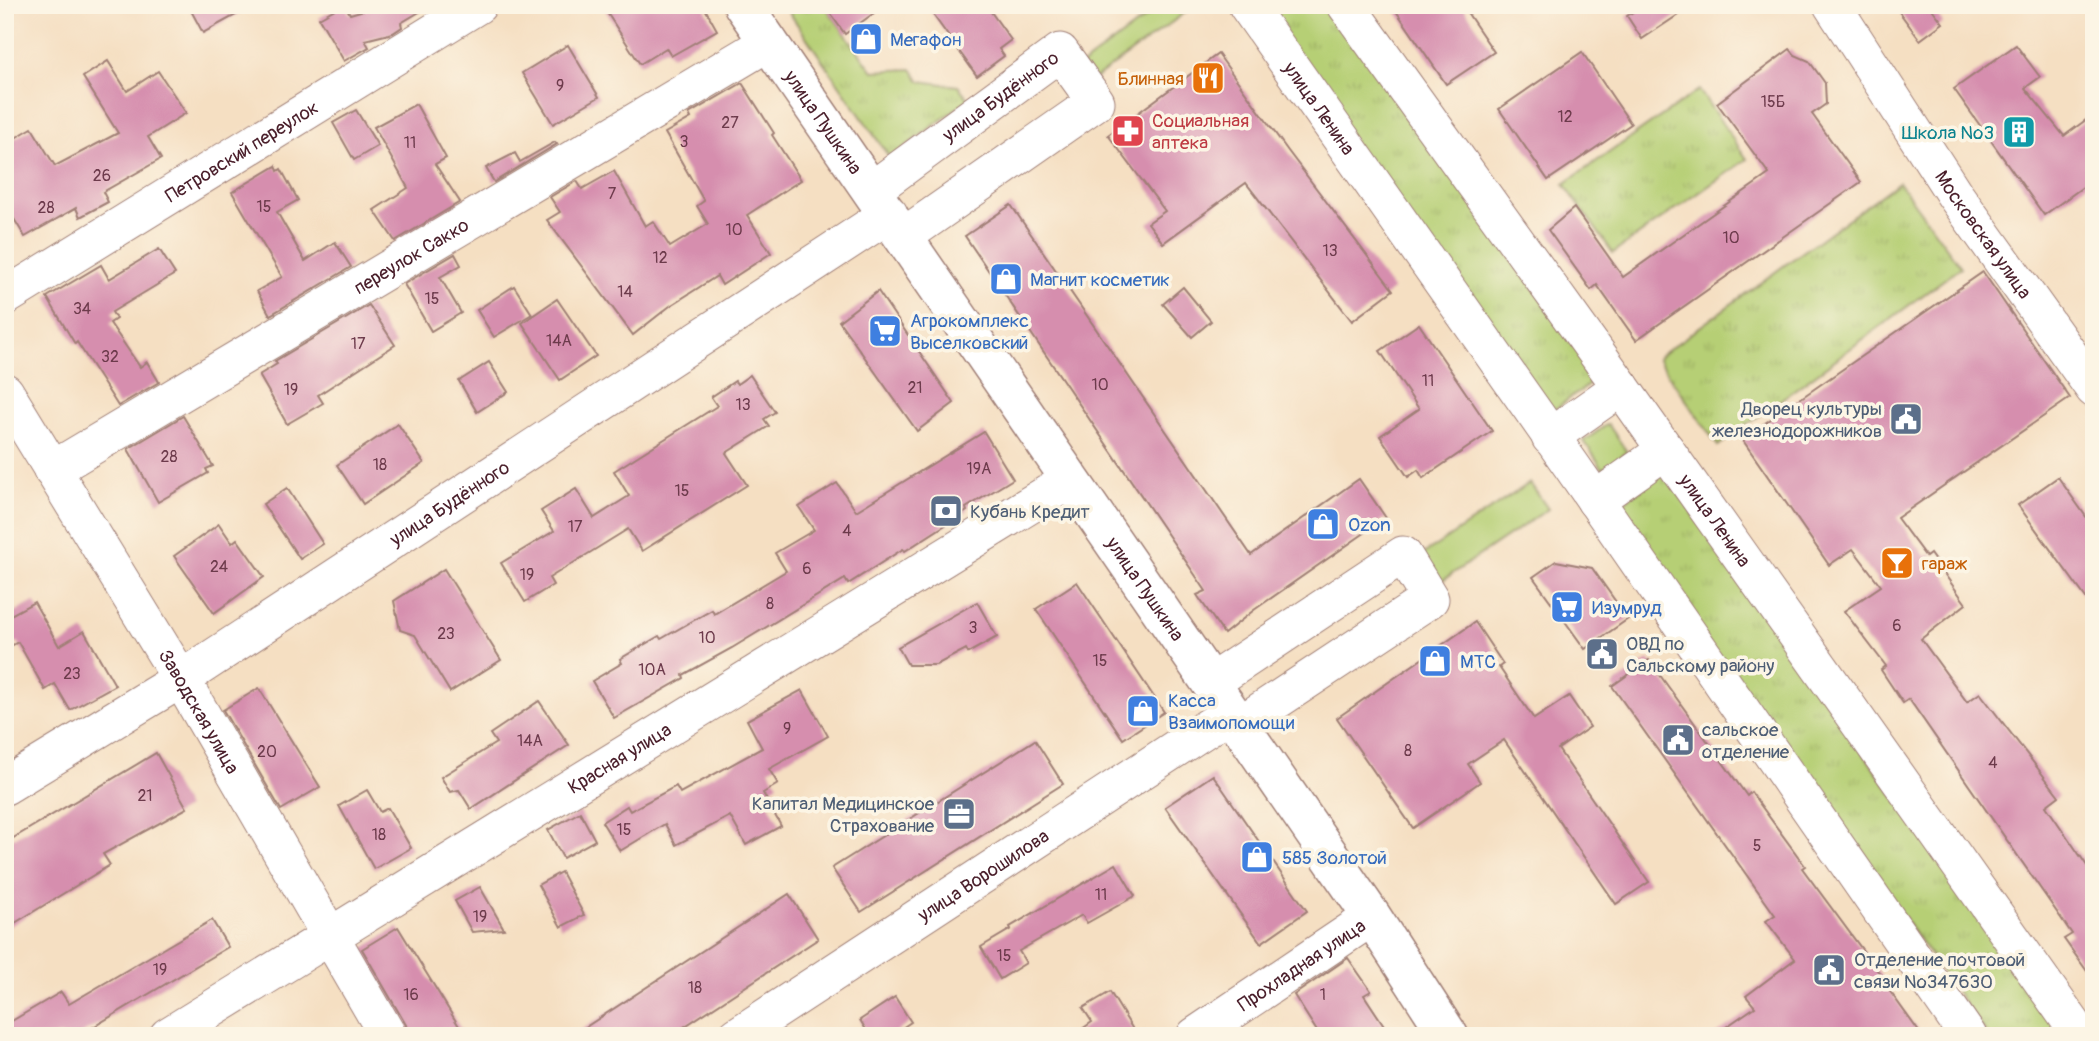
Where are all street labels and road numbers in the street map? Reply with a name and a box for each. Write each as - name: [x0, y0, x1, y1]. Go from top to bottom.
- street label: улица Будённого: [937, 46, 1064, 148]
- street label: улица Ленина: [1277, 56, 1360, 160]
- street label: улица Пушкина: [778, 65, 867, 179]
- street label: Петровский переулок: [161, 95, 323, 208]
- street label: Московская улица: [1929, 166, 2037, 304]
- street label: переулок Сакко: [349, 213, 473, 300]
- street label: улица Будённого: [385, 456, 514, 552]
- street label: улица Ленина: [1673, 469, 1756, 572]
- street label: улица Пушкина: [1100, 532, 1189, 646]
- street label: Заводская улица: [153, 645, 244, 778]
- street label: Красная улица: [564, 718, 676, 800]
- street label: улица Ворошилова: [913, 824, 1054, 928]
- street label: Прохладная улица: [1233, 914, 1370, 1017]

